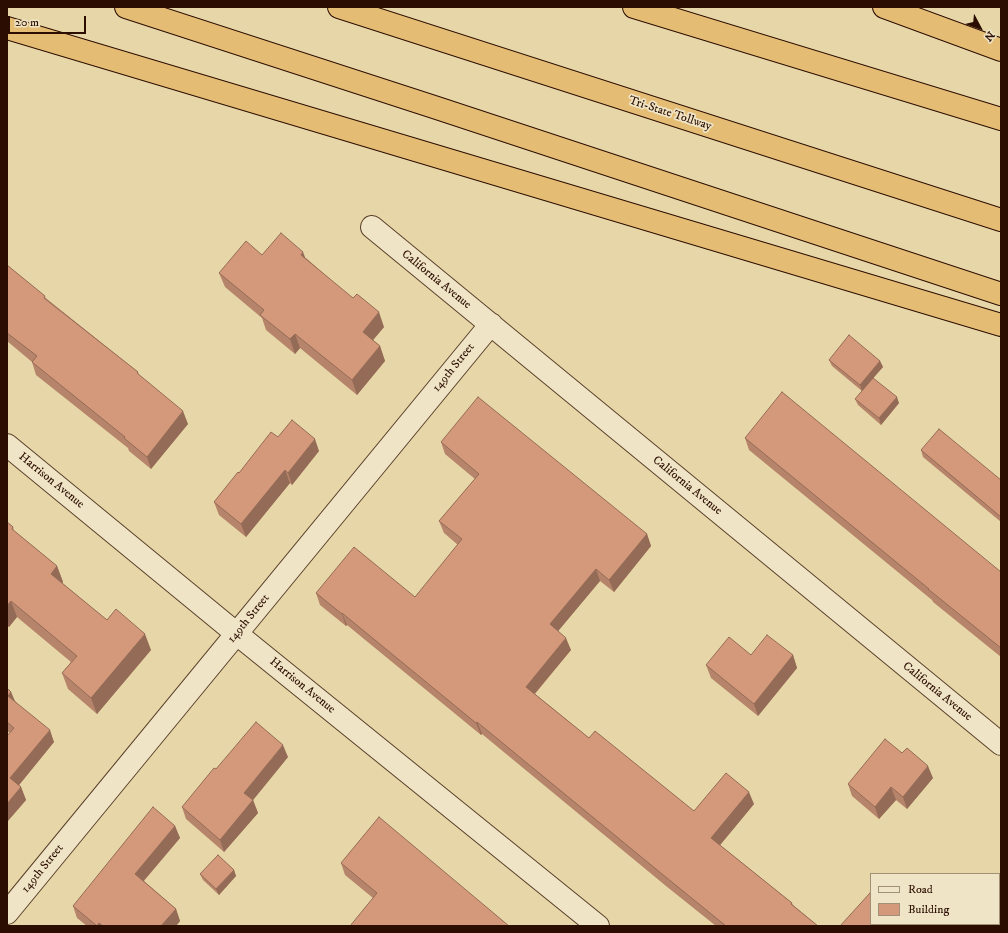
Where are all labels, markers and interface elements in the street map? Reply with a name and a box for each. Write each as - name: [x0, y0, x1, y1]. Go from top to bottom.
- scale bar: [10, 8, 88, 34]
- north arrow: [960, 8, 1000, 48]
- text: 20 m: [15, 15, 39, 30]
- text: N: [981, 28, 997, 44]
- street label: Tri-State Tollway: [627, 94, 713, 134]
- street label: California Avenue: [398, 248, 474, 312]
- street label: 149th Street: [430, 341, 478, 395]
- street label: Harrison Avenue: [15, 450, 87, 512]
- street label: California Avenue: [649, 454, 725, 518]
- street label: 149th Street: [225, 592, 273, 646]
- street label: Harrison Avenue: [266, 655, 338, 717]
- street label: California Avenue: [899, 660, 975, 724]
- street label: 149th Street: [19, 842, 67, 896]
- legend: [870, 873, 1000, 925]
- text: Road: [908, 882, 933, 897]
- text: Building: [908, 902, 949, 917]

